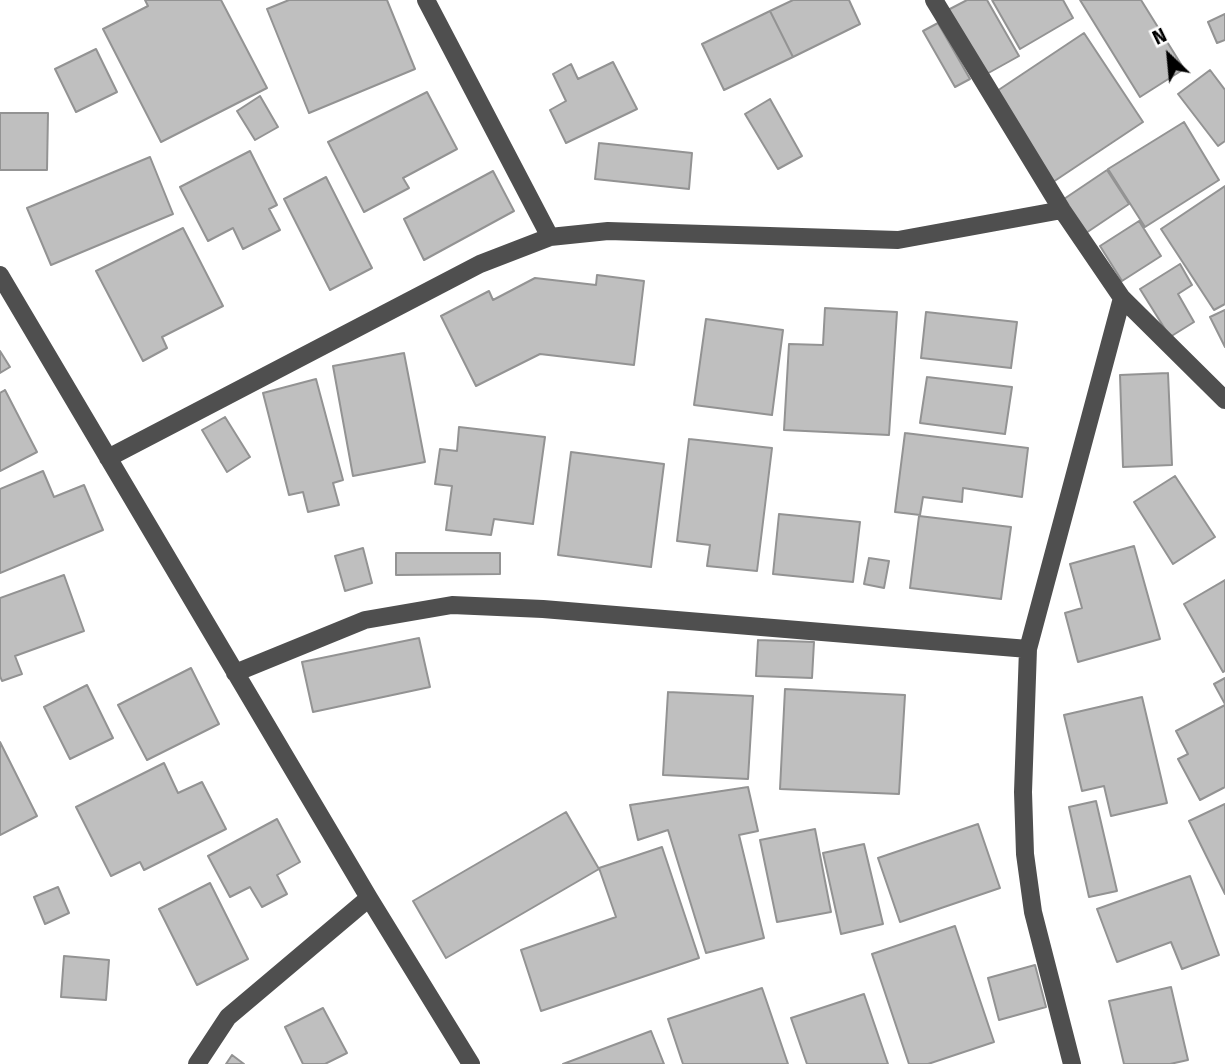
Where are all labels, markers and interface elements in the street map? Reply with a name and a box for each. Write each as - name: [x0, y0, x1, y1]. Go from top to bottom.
- north arrow: [1134, 21, 1204, 91]
- text: N: [1149, 24, 1170, 50]

